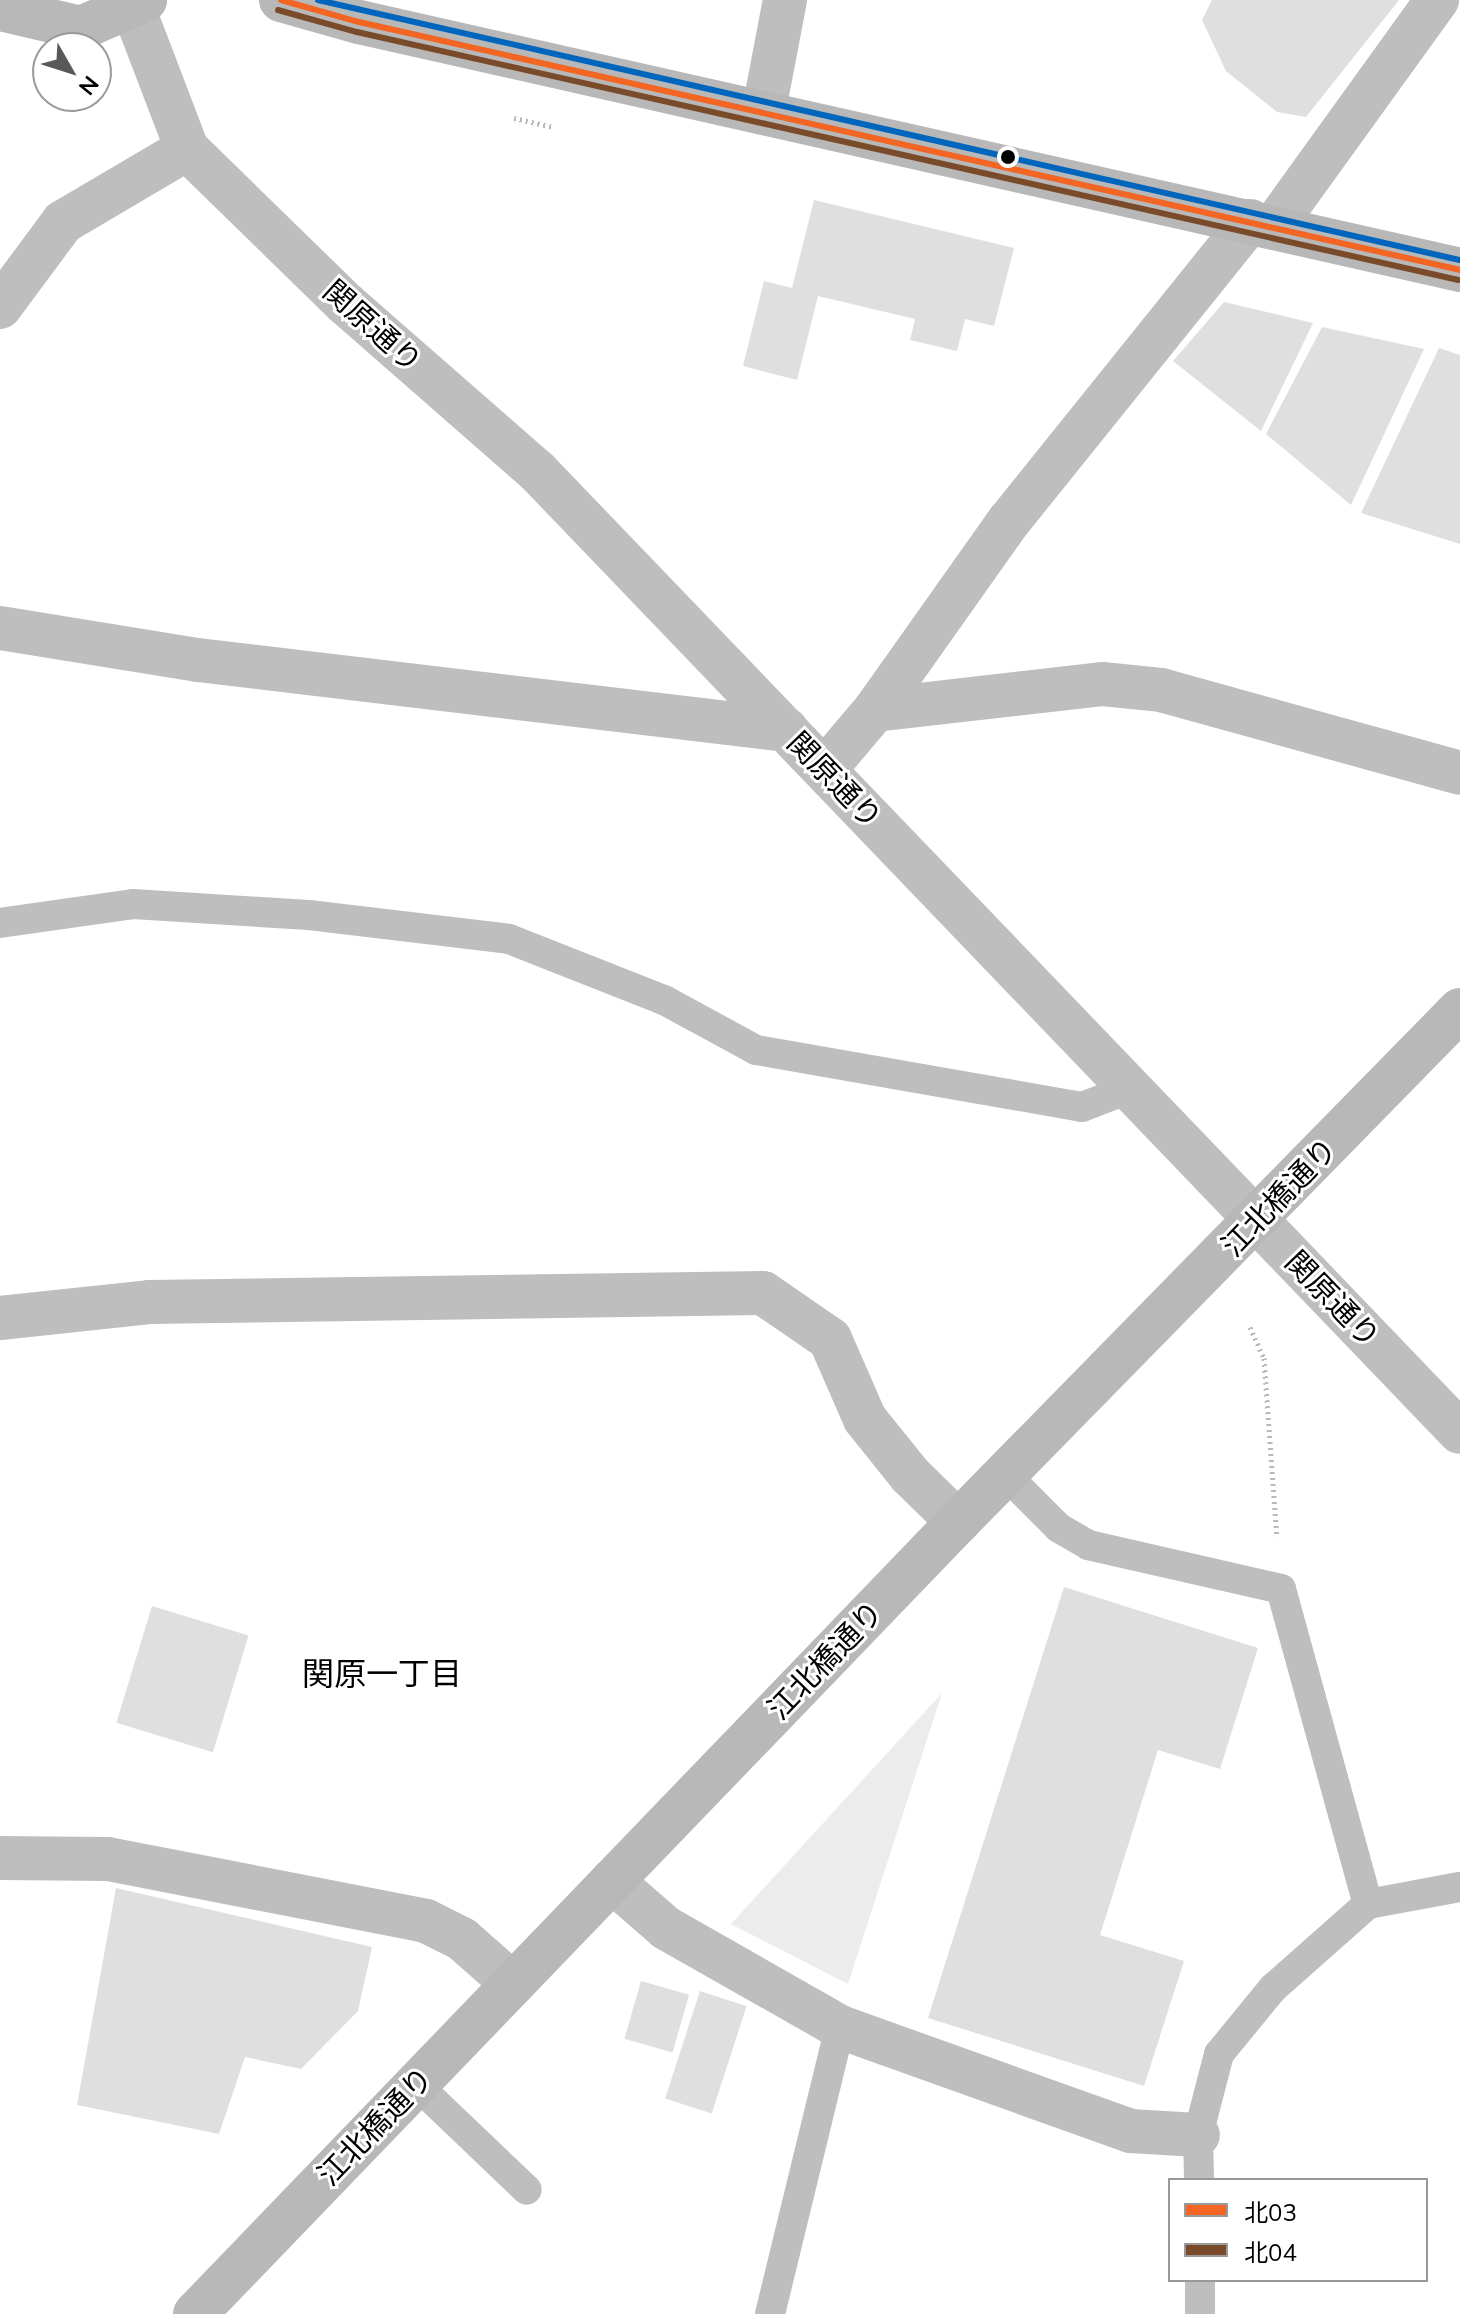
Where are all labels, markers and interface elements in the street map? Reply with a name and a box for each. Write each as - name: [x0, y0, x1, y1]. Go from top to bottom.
- north arrow: [32, 32, 112, 112]
- text: N: [73, 71, 105, 101]
- unlabelled marker: [1000, 149, 1016, 165]
- street label: 関原通り: [316, 272, 430, 380]
- street label: 関原通り: [780, 724, 890, 836]
- street label: 江北橋通り: [1214, 1131, 1344, 1263]
- street label: 関原通り: [1278, 1243, 1388, 1355]
- street label: 江北橋通り: [760, 1594, 890, 1726]
- district label: 関原一丁目: [302, 1654, 462, 1692]
- street label: 江北橋通り: [310, 2060, 440, 2192]
- legend: [1168, 2178, 1428, 2282]
- text: 北03: [1244, 2197, 1297, 2227]
- text: 北04: [1244, 2237, 1297, 2267]

